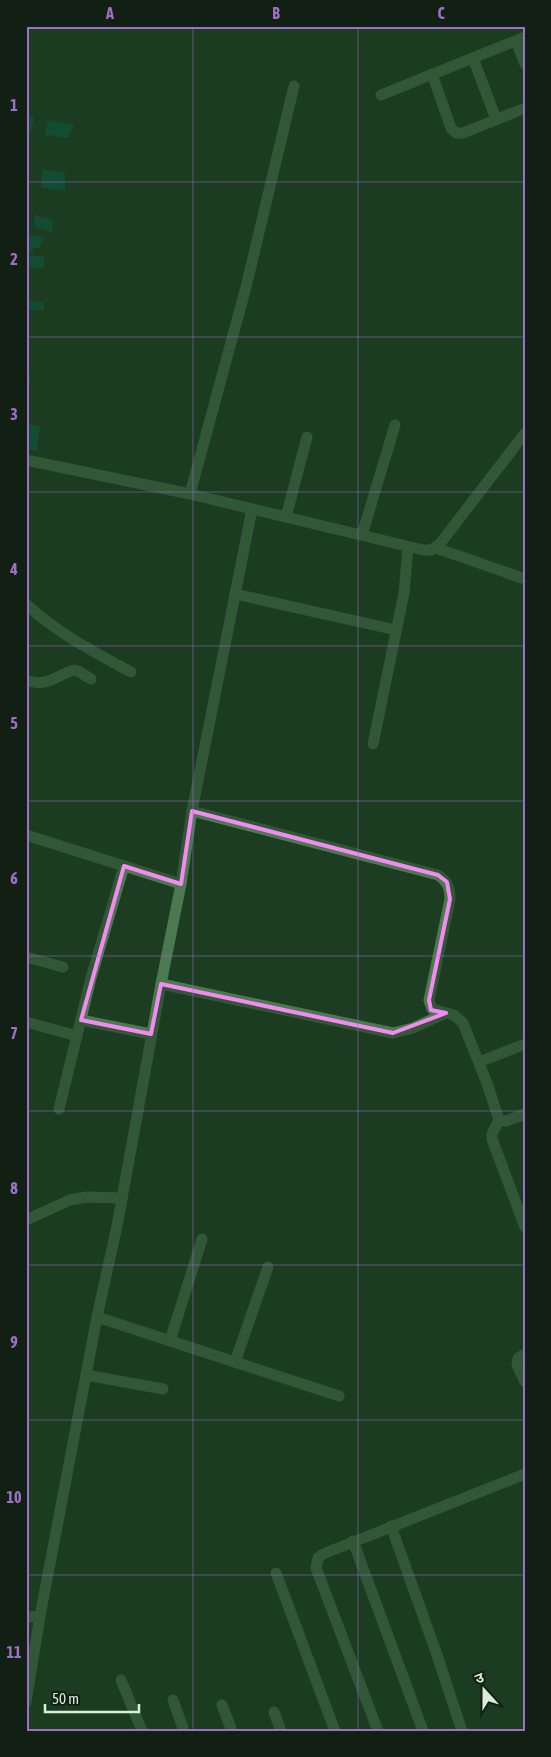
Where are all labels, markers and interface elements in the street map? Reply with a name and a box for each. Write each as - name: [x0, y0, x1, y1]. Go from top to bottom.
- text: A: [105, 4, 114, 22]
- text: B: [272, 4, 280, 22]
- text: C: [437, 4, 445, 22]
- text: 1: [10, 96, 18, 114]
- text: 2: [10, 250, 18, 268]
- text: 3: [10, 405, 18, 423]
- text: 4: [9, 560, 18, 578]
- text: 5: [10, 714, 18, 732]
- text: 6: [10, 869, 18, 887]
- text: 7: [10, 1024, 18, 1042]
- text: 8: [10, 1179, 18, 1197]
- text: 9: [10, 1333, 18, 1351]
- text: 10: [6, 1488, 22, 1506]
- text: 11: [6, 1643, 22, 1661]
- north arrow: [458, 1664, 508, 1714]
- text: उ: [473, 1669, 487, 1687]
- scale bar: [45, 1682, 139, 1714]
- text: 50 m: [52, 1690, 79, 1707]

